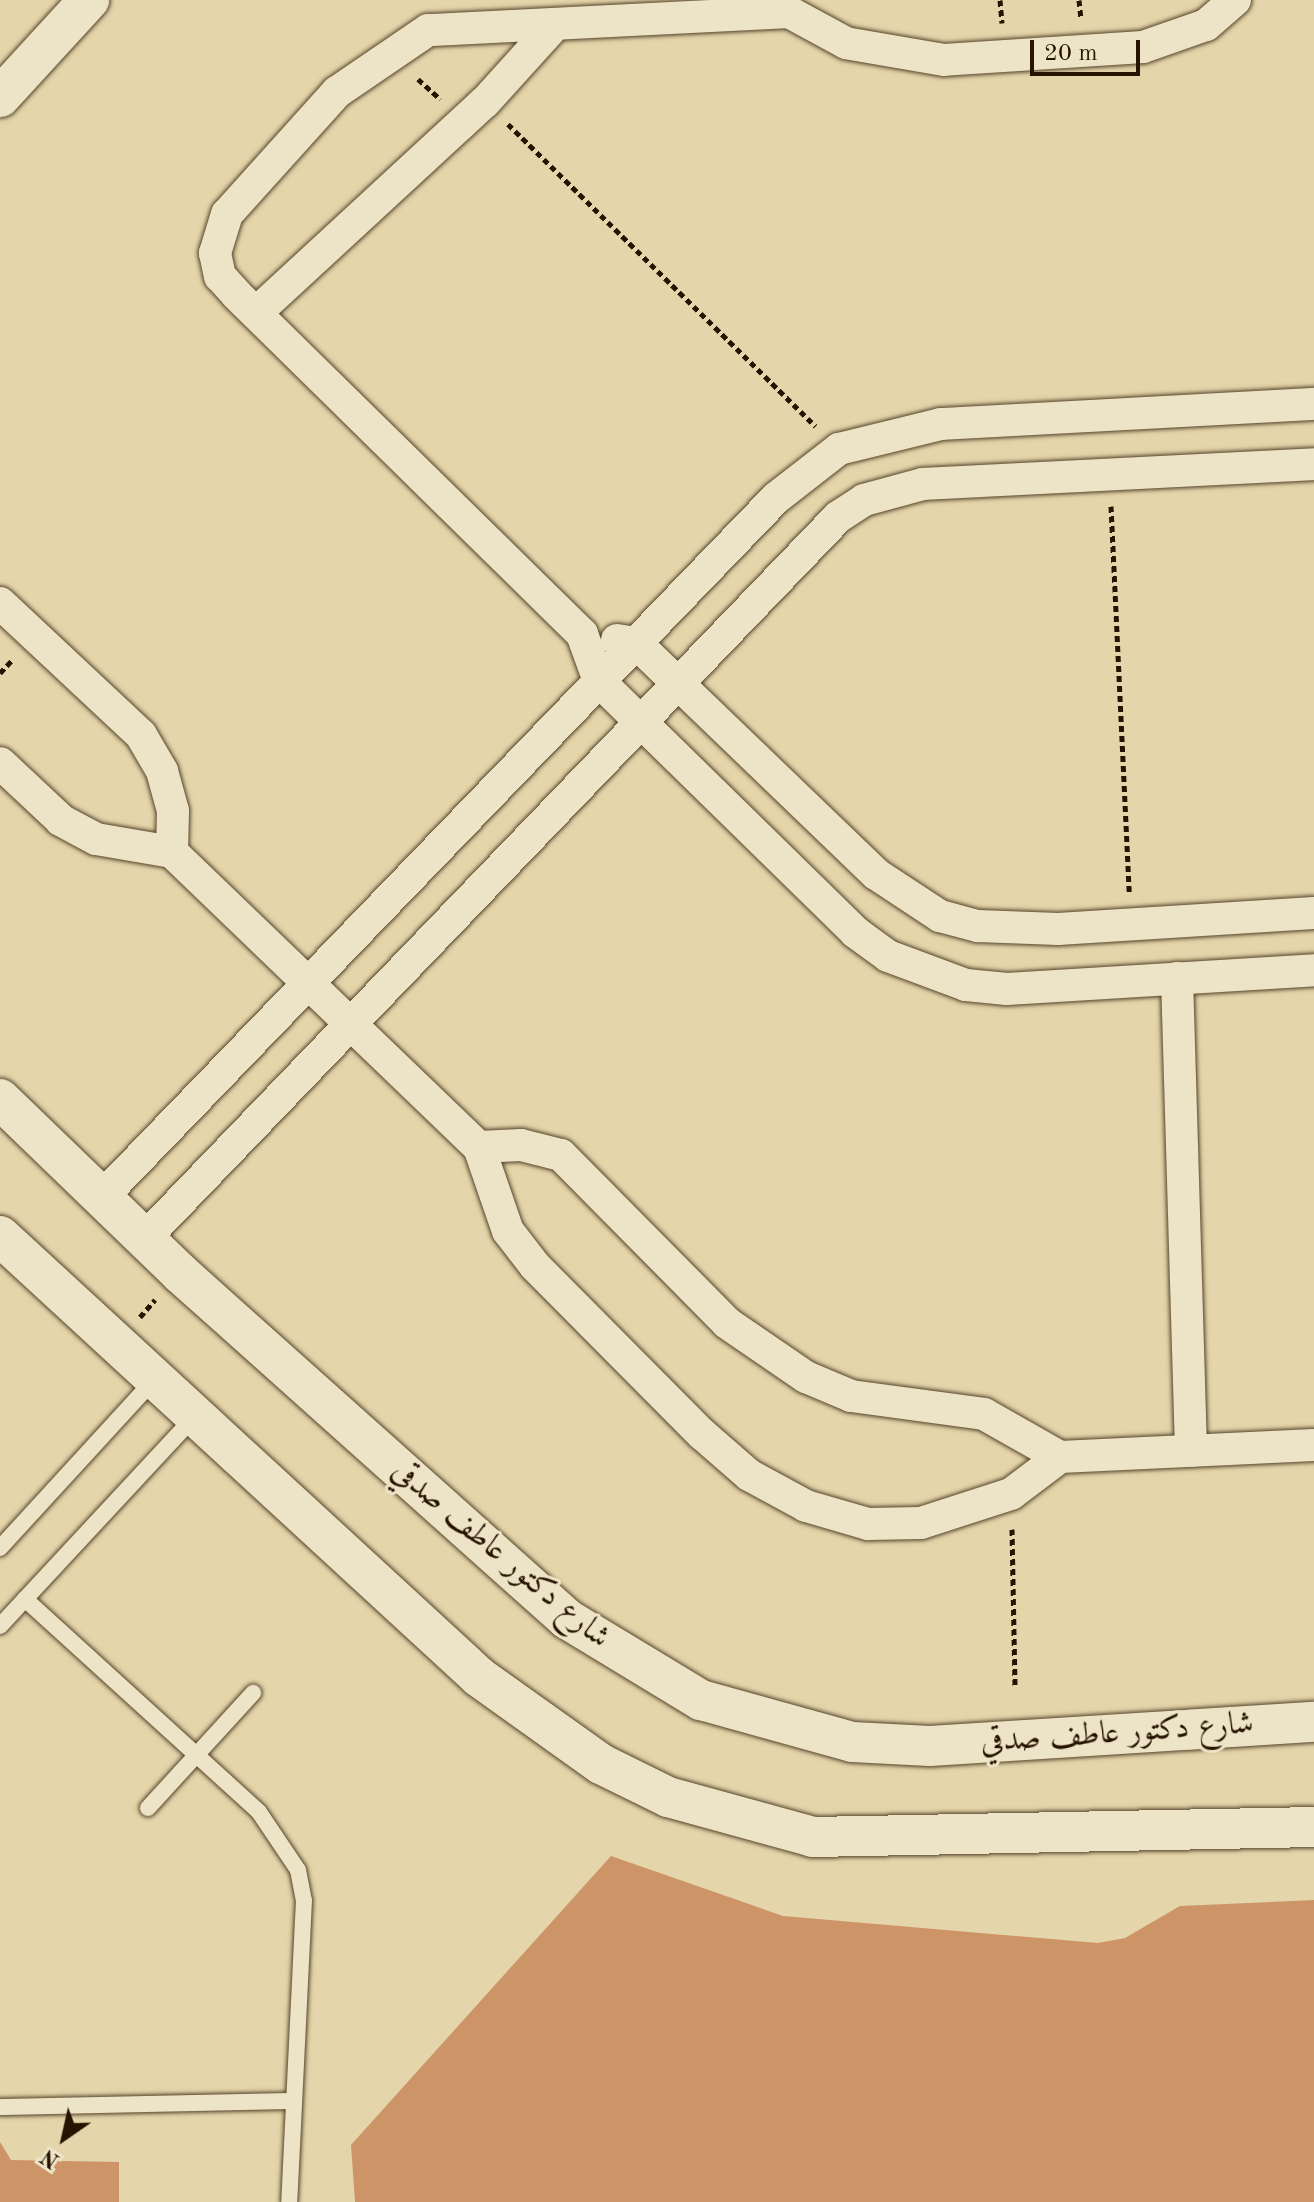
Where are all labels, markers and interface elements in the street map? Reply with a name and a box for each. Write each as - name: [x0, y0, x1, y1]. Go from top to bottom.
- scale bar: [1034, 24, 1144, 74]
- text: 20 m: [1044, 42, 1098, 66]
- street label: شارع دكتور عاطف صدقي: [383, 1452, 617, 1658]
- street label: شارع دكتور عاطف صدقي: [979, 1705, 1255, 1763]
- north arrow: [24, 2098, 104, 2178]
- text: N: [37, 2144, 64, 2172]

